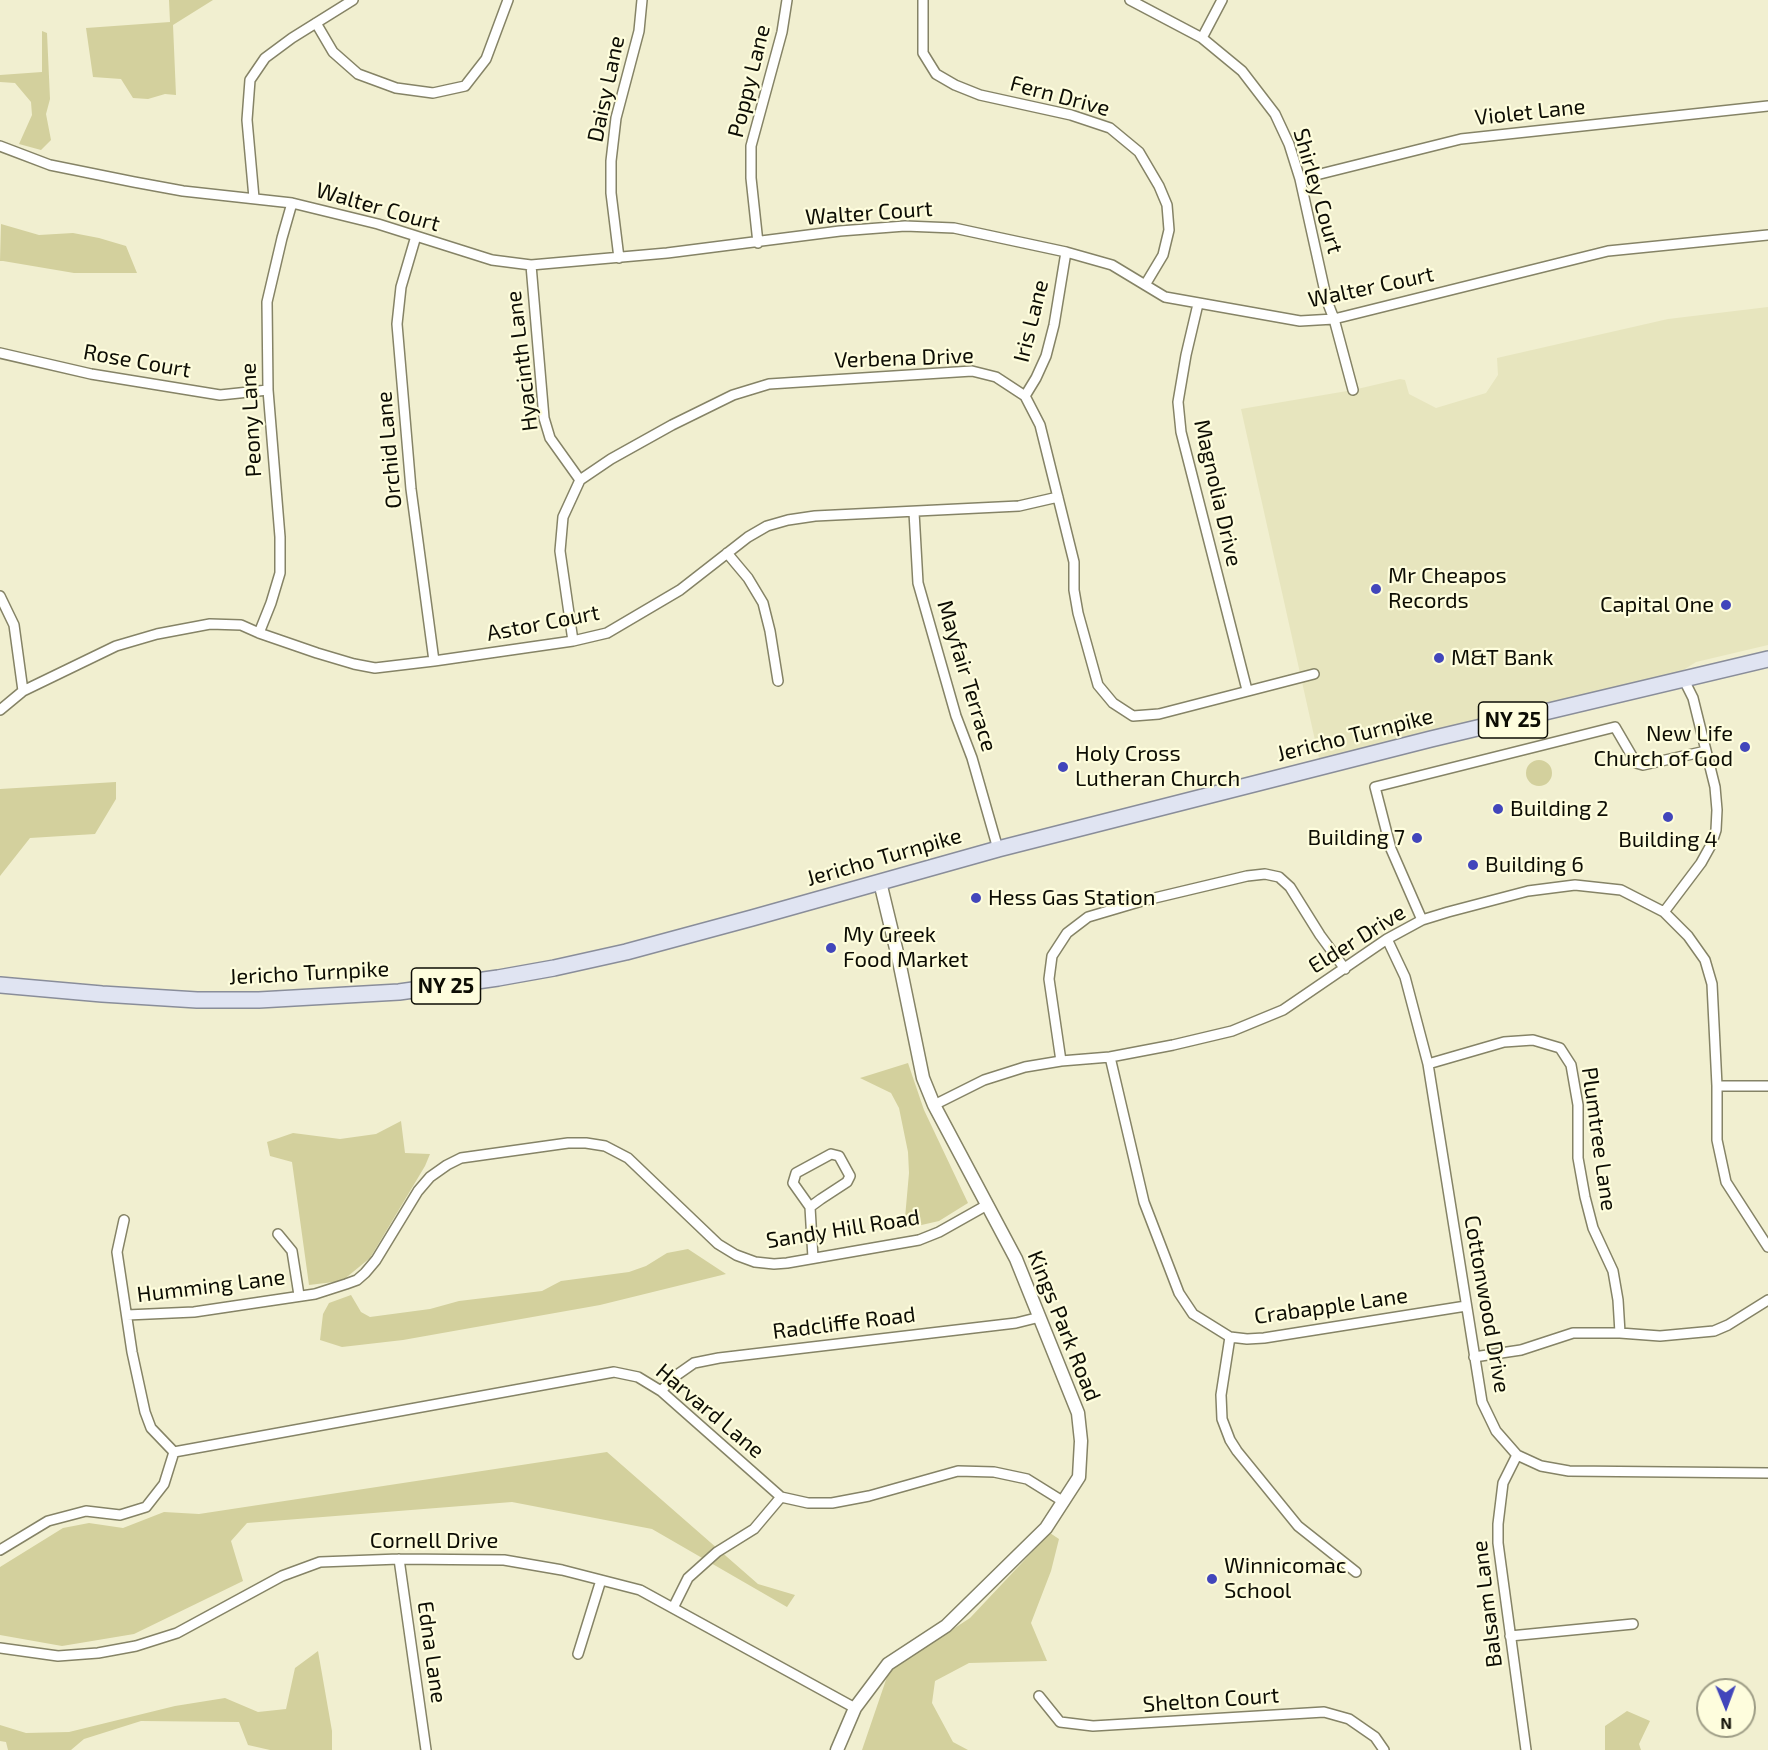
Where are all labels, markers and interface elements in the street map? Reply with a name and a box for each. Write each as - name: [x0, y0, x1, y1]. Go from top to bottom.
- street label: Poppy Lane: [722, 22, 776, 140]
- street label: Daisy Lane: [582, 34, 630, 144]
- street label: Fern Drive: [1007, 70, 1113, 122]
- street label: Violet Lane: [1473, 93, 1587, 131]
- street label: Shirley Court: [1288, 125, 1348, 257]
- street label: Walter Court: [313, 177, 443, 237]
- street label: Walter Court: [804, 195, 934, 231]
- street label: Walter Court: [1306, 261, 1436, 313]
- street label: Iris Lane: [1008, 277, 1054, 365]
- street label: Hyacinth Lane: [500, 289, 544, 433]
- street label: Rose Court: [81, 339, 193, 383]
- street label: Verbena Drive: [834, 342, 974, 374]
- street label: Peony Lane: [235, 362, 267, 478]
- street label: Orchid Lane: [371, 390, 407, 510]
- street label: Magnolia Drive: [1188, 417, 1248, 569]
- place label: Mr Cheapos Records: [1388, 563, 1507, 614]
- marker: Mr Cheapos Records: [1369, 582, 1383, 596]
- place label: Capital One: [1600, 592, 1714, 618]
- street label: Mayfair Terrace: [931, 597, 1003, 755]
- marker: Capital One: [1719, 598, 1733, 612]
- street label: Astor Court: [484, 599, 602, 647]
- place label: M&T Bank: [1451, 645, 1553, 671]
- marker: M&T Bank: [1432, 651, 1446, 665]
- road number: NY 25: [1478, 702, 1547, 738]
- street label: Jericho Turnpike: [1274, 703, 1436, 767]
- place label: New Life Church of God: [1593, 721, 1733, 772]
- marker: New Life Church of God: [1738, 740, 1752, 754]
- place label: Holy Cross Lutheran Church: [1075, 741, 1240, 792]
- marker: Holy Cross Lutheran Church: [1056, 760, 1070, 774]
- place label: Building 2: [1510, 796, 1609, 822]
- marker: Building 2: [1491, 802, 1505, 816]
- marker: Building 4: [1661, 810, 1675, 824]
- street label: Jericho Turnpike: [803, 822, 965, 892]
- place label: Building 7: [1308, 825, 1405, 851]
- place label: Building 4: [1618, 827, 1718, 853]
- marker: Building 7: [1410, 831, 1424, 845]
- place label: Building 6: [1485, 852, 1584, 878]
- marker: Building 6: [1466, 858, 1480, 872]
- place label: Hess Gas Station: [988, 885, 1156, 911]
- marker: Hess Gas Station: [969, 891, 983, 905]
- street label: Elder Drive: [1304, 899, 1410, 979]
- place label: My Greek Food Market: [843, 922, 968, 974]
- marker: My Greek Food Market: [824, 941, 838, 955]
- street label: Jericho Turnpike: [228, 956, 390, 990]
- road number: NY 25: [412, 968, 480, 1004]
- street label: Plumtree Lane: [1576, 1065, 1622, 1213]
- street label: Sandy Hill Road: [764, 1204, 922, 1254]
- street label: Cottonwood Drive: [1458, 1213, 1516, 1395]
- street label: Kings Park Road: [1022, 1247, 1106, 1405]
- street label: Humming Lane: [135, 1264, 287, 1308]
- street label: Crabapple Lane: [1253, 1282, 1409, 1330]
- street label: Radcliffe Road: [771, 1301, 917, 1345]
- street label: Harvard Lane: [650, 1358, 770, 1464]
- street label: Cornell Drive: [370, 1528, 498, 1554]
- street label: Balsam Lane: [1466, 1539, 1508, 1669]
- place label: Winnicomac School: [1224, 1553, 1347, 1604]
- marker: Winnicomac School: [1205, 1572, 1219, 1586]
- street label: Edna Lane: [412, 1599, 452, 1705]
- north arrow: [1696, 1678, 1756, 1738]
- street label: Shelton Court: [1142, 1682, 1280, 1718]
- text: N: [1720, 1715, 1732, 1734]

